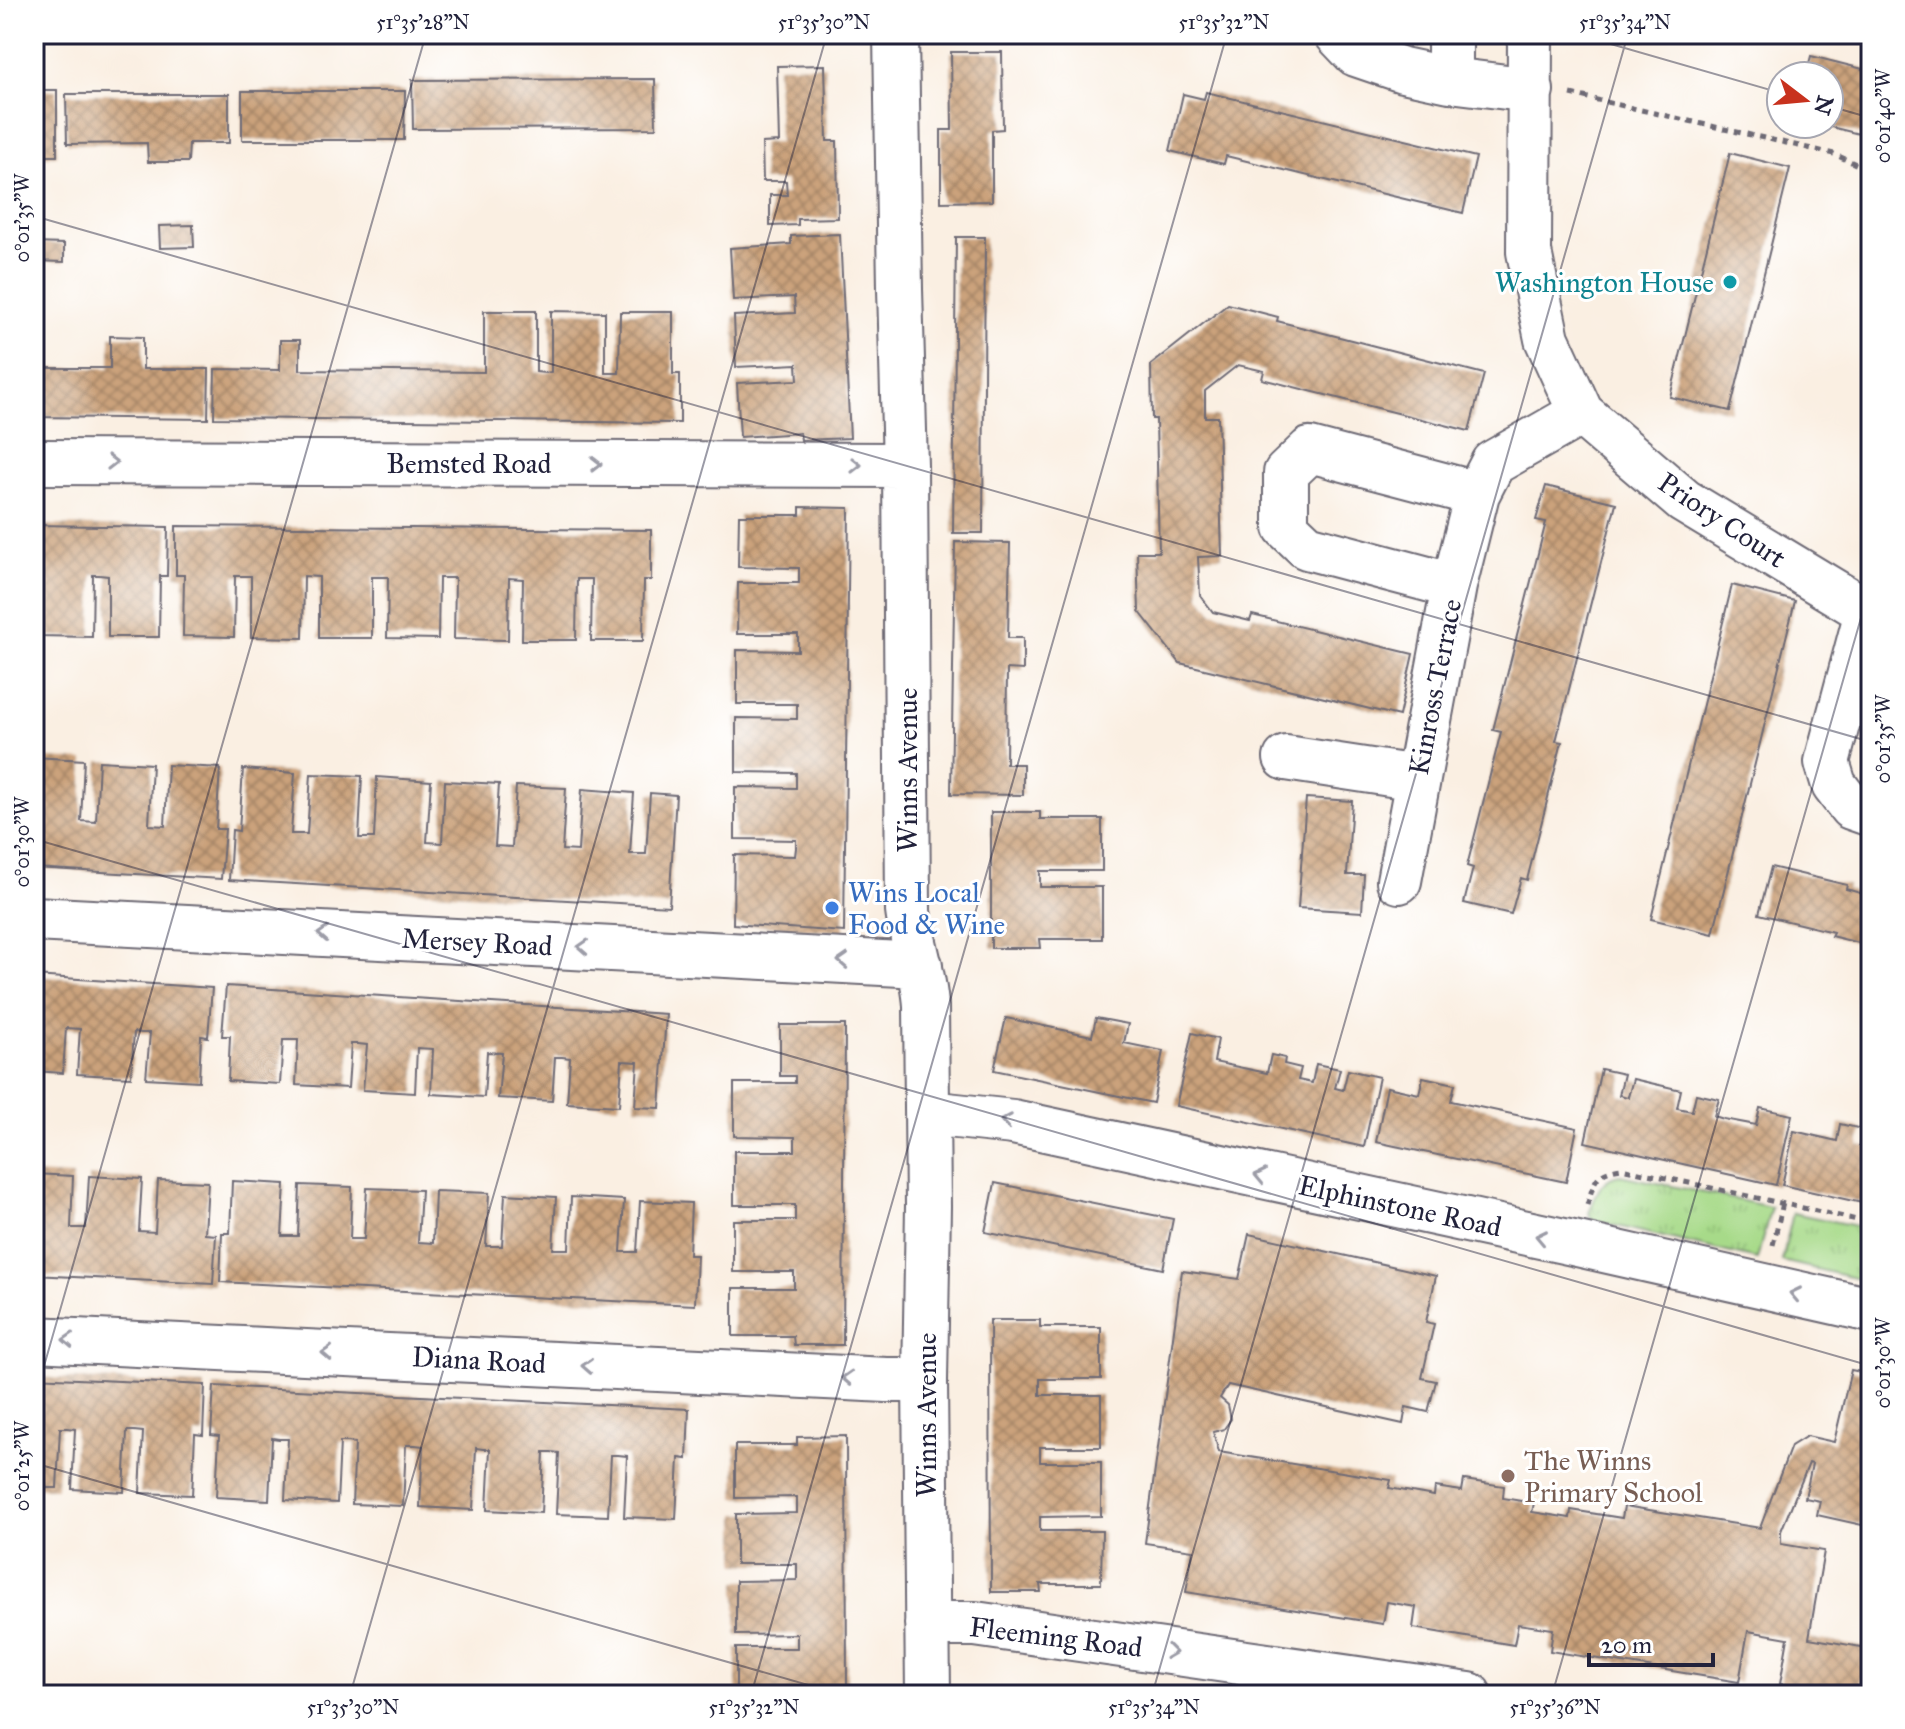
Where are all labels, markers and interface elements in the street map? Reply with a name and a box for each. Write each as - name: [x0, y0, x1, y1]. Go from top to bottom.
- text: 51°35'28"N: [376, 10, 470, 34]
- text: 51°35'30"N: [778, 10, 870, 34]
- text: 51°35'32"N: [1179, 10, 1269, 34]
- text: 51°35'34"N: [1579, 10, 1671, 34]
- north arrow: [1765, 60, 1845, 140]
- text: 0°01'40"W: [1871, 68, 1895, 163]
- text: N: [1808, 93, 1839, 118]
- text: 0°01'35"W: [10, 173, 34, 262]
- place label: Washington House: [1495, 265, 1714, 300]
- marker: Washington House: [1721, 273, 1739, 291]
- street label: Bemsted Road: [386, 446, 552, 481]
- one-way arrow: [106, 453, 119, 471]
- one-way arrow: [590, 455, 603, 473]
- one-way arrow: [850, 456, 863, 474]
- street label: Priory Court: [1651, 465, 1793, 576]
- street label: Kinross Terrace: [1401, 596, 1469, 778]
- street label: Winns Avenue: [890, 688, 925, 852]
- text: 0°01'35"W: [1871, 694, 1895, 783]
- text: 0°01'30"W: [10, 795, 34, 888]
- place label: Wins Local Food & Wine: [848, 875, 1005, 942]
- marker: Wins Local Food & Wine: [823, 899, 841, 917]
- street label: Mersey Road: [401, 921, 553, 963]
- one-way arrow: [316, 926, 329, 943]
- one-way arrow: [576, 939, 589, 956]
- one-way arrow: [836, 953, 848, 970]
- one-way arrow: [999, 1113, 1012, 1130]
- street label: Elphinstone Road: [1295, 1167, 1505, 1245]
- one-way arrow: [1253, 1168, 1267, 1185]
- one-way arrow: [1534, 1229, 1548, 1246]
- one-way arrow: [1788, 1286, 1802, 1303]
- text: 0°01'30"W: [1871, 1316, 1895, 1409]
- one-way arrow: [61, 1332, 74, 1349]
- street label: Winns Avenue: [909, 1333, 944, 1497]
- street label: Diana Road: [411, 1339, 547, 1381]
- one-way arrow: [320, 1345, 333, 1362]
- one-way arrow: [580, 1357, 593, 1374]
- one-way arrow: [840, 1370, 853, 1387]
- text: 0°01'25"W: [10, 1420, 34, 1511]
- place label: The Winns Primary School: [1524, 1443, 1703, 1510]
- marker: The Winns Primary School: [1499, 1467, 1517, 1485]
- street label: Fleeming Road: [967, 1609, 1145, 1665]
- scale bar: [1589, 1617, 1713, 1667]
- text: 20 m: [1601, 1630, 1652, 1660]
- one-way arrow: [1164, 1643, 1178, 1660]
- text: 51°35'30"N: [307, 1695, 399, 1719]
- text: 51°35'32"N: [709, 1695, 799, 1719]
- text: 51°35'34"N: [1108, 1695, 1200, 1719]
- text: 51°35'36"N: [1509, 1695, 1601, 1719]

